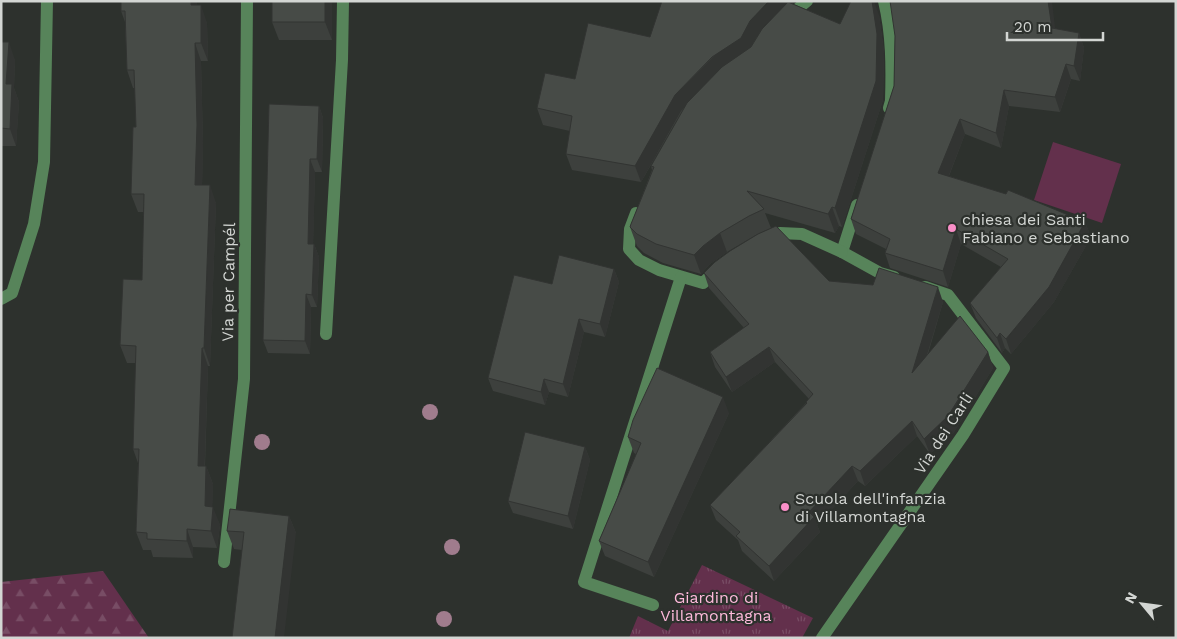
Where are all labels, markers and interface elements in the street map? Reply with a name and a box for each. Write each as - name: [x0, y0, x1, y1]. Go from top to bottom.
- scale bar: [1007, 10, 1103, 42]
- text: 20 m: [1014, 18, 1052, 36]
- place label: chiesa dei Santi Fabiano e Sebastiano: [962, 210, 1130, 247]
- street label: Via per Campél: [218, 222, 239, 342]
- marker: chiesa dei Santi Fabiano e Sebastiano: [946, 222, 958, 234]
- street label: Via dei Carli: [910, 389, 977, 478]
- place label: Scuola dell'infanzia di Villamontagna: [795, 489, 946, 526]
- marker: Scuola dell'infanzia di Villamontagna: [779, 501, 791, 513]
- north arrow: [1117, 579, 1167, 629]
- park label: Giardino di Villamontagna: [660, 588, 772, 625]
- text: N: [1121, 589, 1140, 606]

